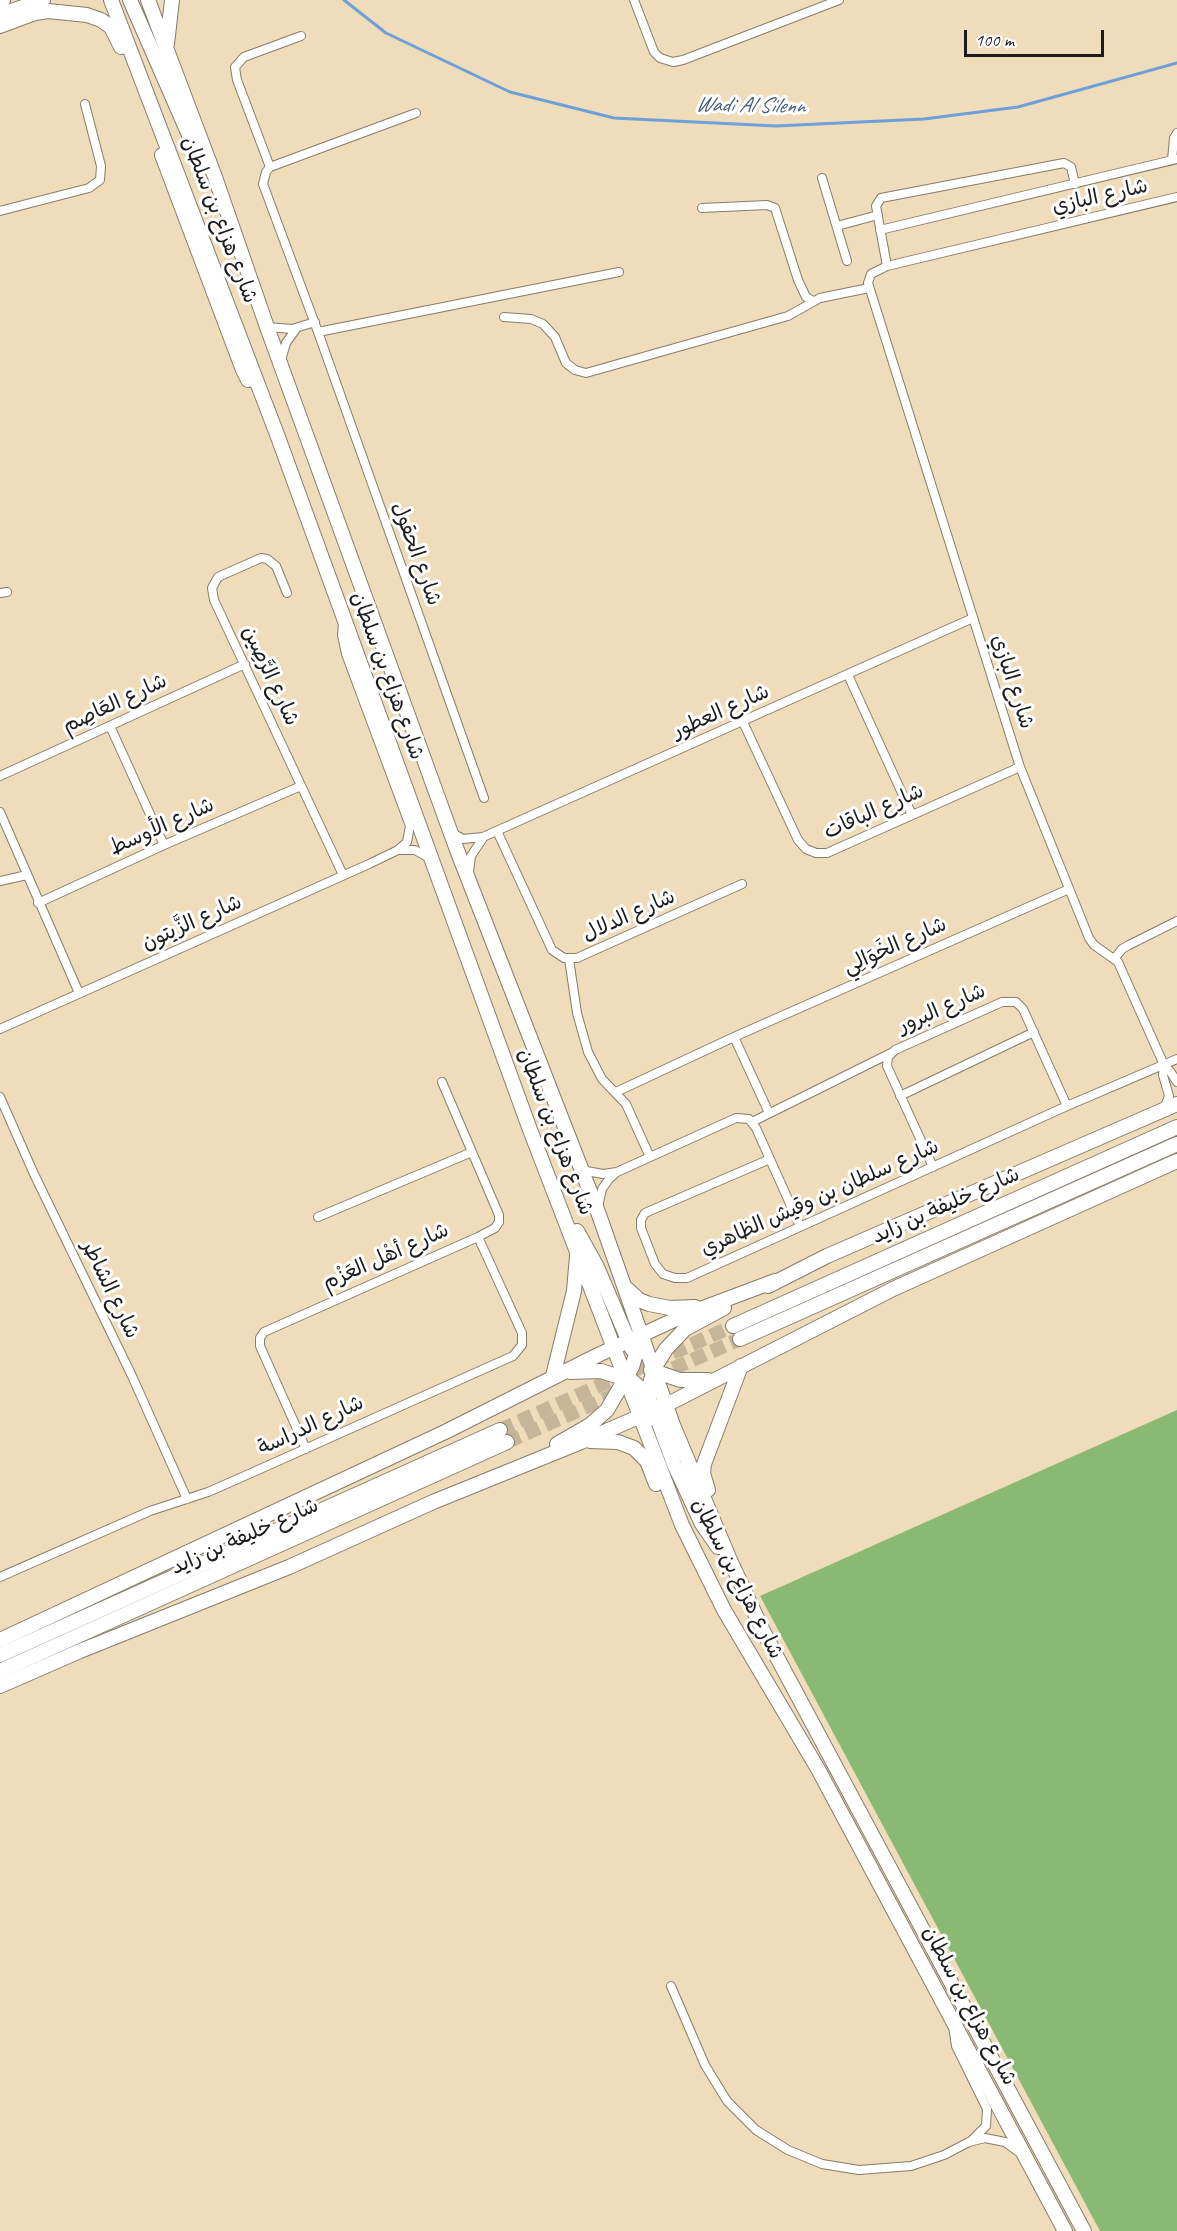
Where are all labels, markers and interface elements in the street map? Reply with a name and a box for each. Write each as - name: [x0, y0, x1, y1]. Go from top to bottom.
- scale bar: [967, 18, 1106, 56]
- text: 100 m: [975, 29, 1014, 51]
- water label: Wadi Al Silenn: [695, 92, 805, 120]
- street label: شارع هزاع بن سلطان: [176, 133, 262, 307]
- street label: شارع البازي: [1050, 174, 1150, 220]
- street label: شارع الحقول: [386, 499, 446, 609]
- street label: شارع هزاع بن سلطان: [345, 589, 429, 763]
- street label: شارع الرَّصِين: [236, 622, 304, 730]
- street label: شارع البازي: [985, 632, 1039, 732]
- street label: شارع العَاصِم: [59, 669, 171, 739]
- street label: شارع العطور: [669, 679, 773, 745]
- street label: شارع الباقات: [820, 779, 928, 845]
- street label: شارع الأوسط: [106, 793, 218, 861]
- street label: شارع الدلال: [579, 884, 679, 948]
- street label: شارع الزَّيتون: [138, 890, 246, 956]
- street label: شارع الخَوَالِي: [839, 912, 951, 980]
- street label: شارع البرور: [894, 979, 990, 1039]
- street label: شارع هزاع بن سلطان: [512, 1045, 598, 1219]
- street label: شارع سلطان بن وقيش الظاهري: [697, 1134, 943, 1262]
- street label: شارع خليفة بن زايد: [868, 1162, 1024, 1250]
- street label: شارع أهْل العَزْم: [319, 1218, 453, 1296]
- street label: شارع الشاطر: [76, 1237, 144, 1343]
- street label: شارع الدراسة: [254, 1391, 368, 1461]
- street label: شارع خليفة بن زايد: [167, 1493, 323, 1581]
- street label: شارع هزاع بن سلطان: [686, 1495, 788, 1663]
- street label: شارع هزاع بن سلطان: [916, 1922, 1022, 2090]

